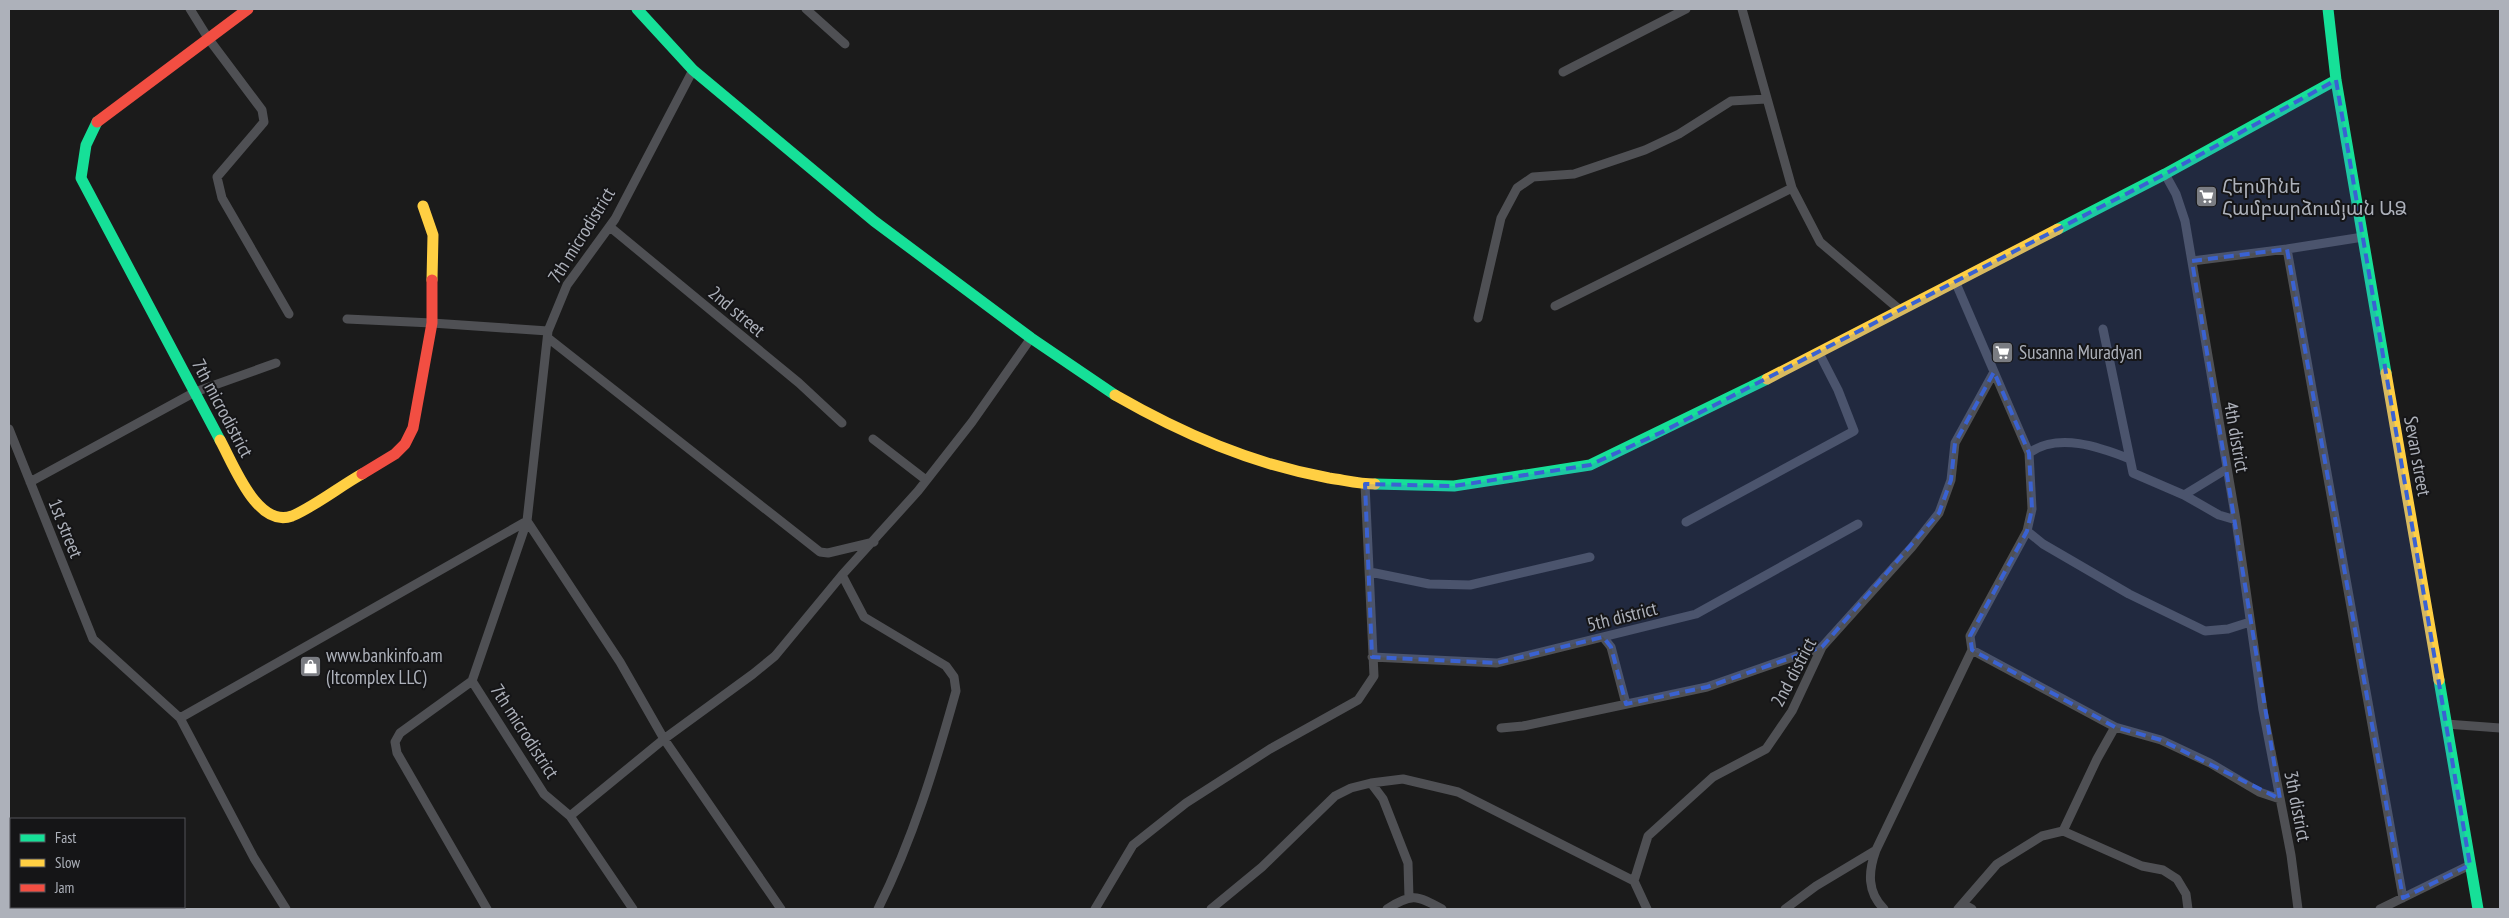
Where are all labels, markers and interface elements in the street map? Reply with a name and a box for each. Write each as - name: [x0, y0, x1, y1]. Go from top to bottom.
- place label: Հերմինե Համբարձումյան ԱՁ: [2222, 174, 2407, 220]
- street label: 7th microdistrict: [542, 182, 620, 287]
- supermarket icon: Հերմինե Համբարձումյան ԱՁ: [2194, 185, 2218, 209]
- street label: 2nd street: [704, 280, 771, 342]
- supermarket icon: Susanna Muradyan: [1991, 340, 2015, 364]
- place label: Susanna Muradyan: [2019, 340, 2142, 364]
- street label: 7th microdistrict: [187, 355, 259, 462]
- street label: 4th district: [2219, 400, 2255, 475]
- street label: Sevan street: [2399, 414, 2437, 499]
- street label: 1st street: [43, 495, 89, 562]
- street label: 5th district: [1584, 596, 1660, 636]
- street label: 2nd district: [1765, 633, 1821, 711]
- place label: www.bankinfo.am (Itcomplex LLC): [326, 643, 443, 689]
- shop icon: www.bankinfo.am (Itcomplex LLC): [298, 654, 322, 678]
- street label: 7th microdistrict: [486, 679, 565, 783]
- street label: 3th district: [2279, 769, 2317, 844]
- legend: [10, 818, 185, 908]
- text: Fast: [55, 828, 76, 847]
- text: Slow: [55, 853, 80, 872]
- text: Jam: [54, 878, 74, 897]

